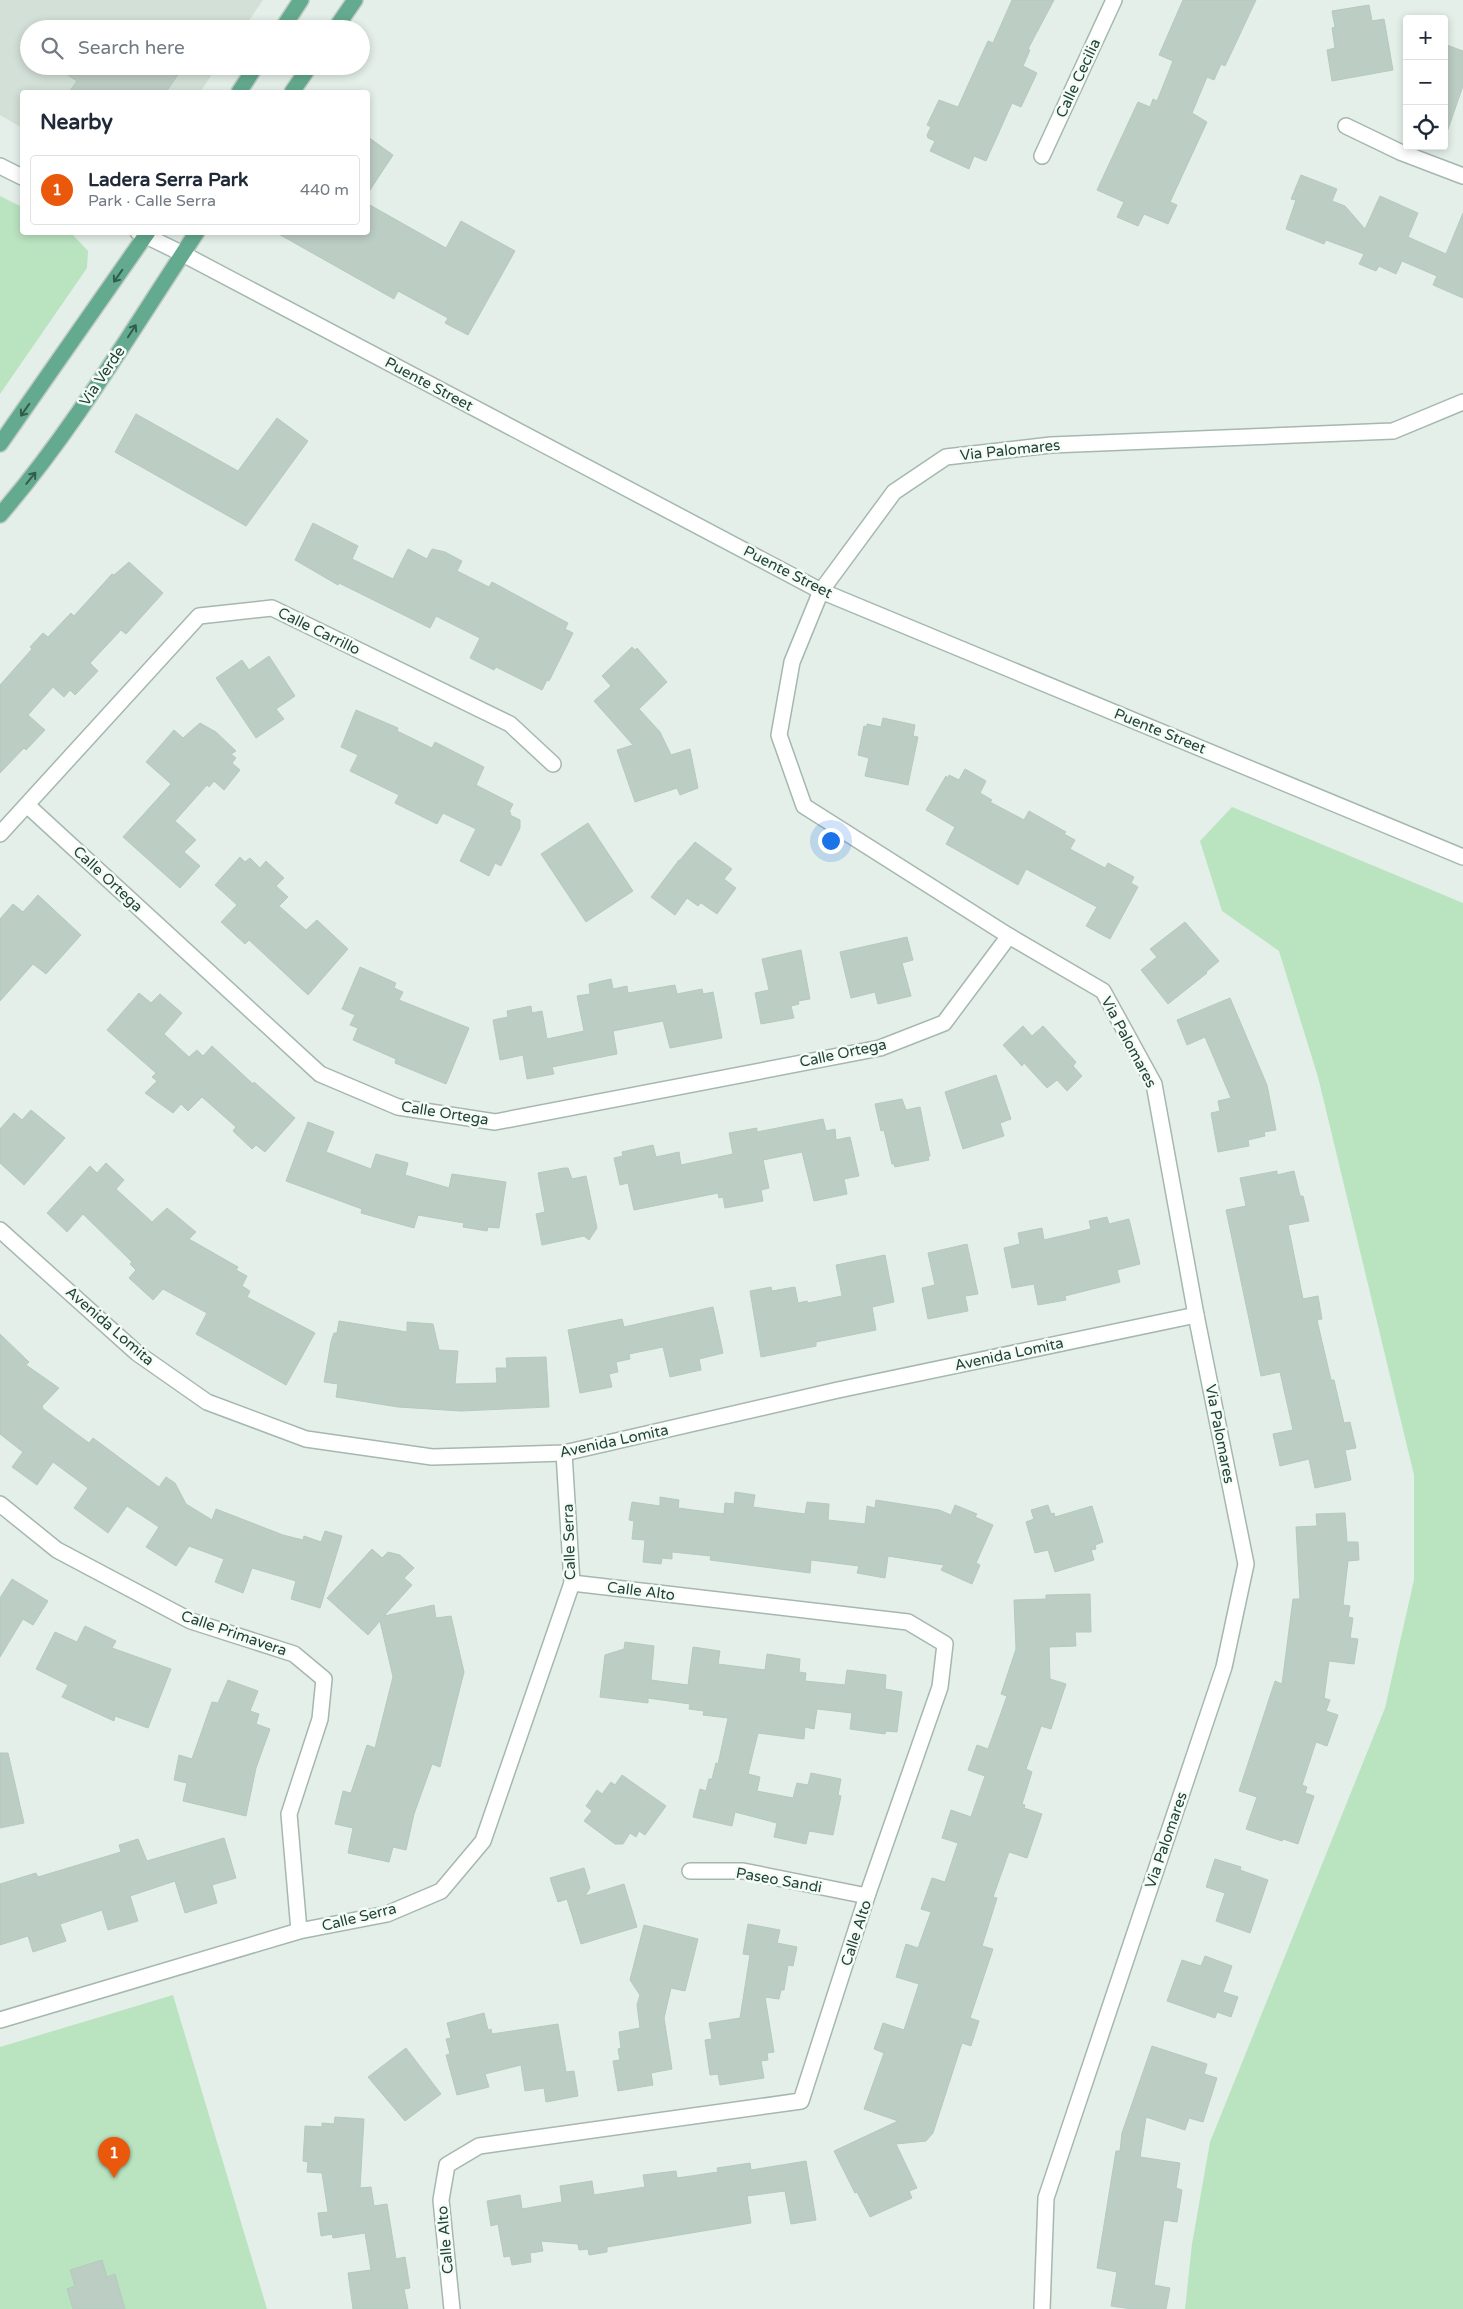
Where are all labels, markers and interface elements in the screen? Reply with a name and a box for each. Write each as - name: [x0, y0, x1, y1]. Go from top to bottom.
- map controls: [1403, 15, 1448, 150]
- button: +: [1403, 15, 1448, 60]
- search box: [20, 20, 370, 75]
- icon: search: [38, 34, 66, 62]
- street label: Calle Cecilia: [1052, 36, 1104, 120]
- text: Search here: [78, 37, 185, 59]
- button: −: [1403, 60, 1448, 105]
- button: locate: [1403, 105, 1448, 150]
- text: Nearby: [40, 110, 113, 135]
- text: Ladera Serra Park: [88, 169, 248, 191]
- text: 1: [52, 180, 62, 200]
- text: 440 m: [300, 180, 349, 200]
- text: Park · Calle Serra: [88, 191, 216, 211]
- one-way arrow: [113, 269, 123, 283]
- one-way arrow: [127, 324, 137, 338]
- street label: Via Verde: [76, 343, 128, 409]
- street label: Puente Street: [382, 353, 476, 415]
- one-way arrow: [20, 402, 30, 416]
- street label: Via Palomares: [959, 436, 1061, 464]
- one-way arrow: [26, 472, 37, 485]
- street label: Puente Street: [740, 542, 836, 602]
- street label: Calle Carrillo: [275, 603, 363, 659]
- street label: Puente Street: [1111, 704, 1209, 758]
- your location: [818, 828, 844, 854]
- street label: Calle Ortega: [69, 842, 147, 916]
- street label: Via Palomares: [1097, 993, 1161, 1091]
- street label: Calle Ortega: [798, 1035, 888, 1071]
- street label: Calle Ortega: [400, 1097, 490, 1129]
- street label: Avenida Lomita: [62, 1283, 158, 1369]
- street label: Avenida Lomita: [953, 1334, 1065, 1374]
- street label: Via Palomares: [1202, 1383, 1238, 1485]
- street label: Avenida Lomita: [558, 1421, 670, 1461]
- street label: Calle Serra: [559, 1504, 579, 1580]
- street label: Calle Alto: [606, 1578, 676, 1604]
- street label: Calle Primavera: [179, 1606, 289, 1660]
- street label: Via Palomares: [1141, 1789, 1191, 1891]
- street label: Paseo Sandi: [735, 1864, 823, 1896]
- street label: Calle Alto: [837, 1898, 875, 1968]
- street label: Calle Serra: [320, 1899, 398, 1935]
- pin: 1: [98, 2137, 130, 2178]
- street label: Calle Alto: [433, 2205, 457, 2275]

